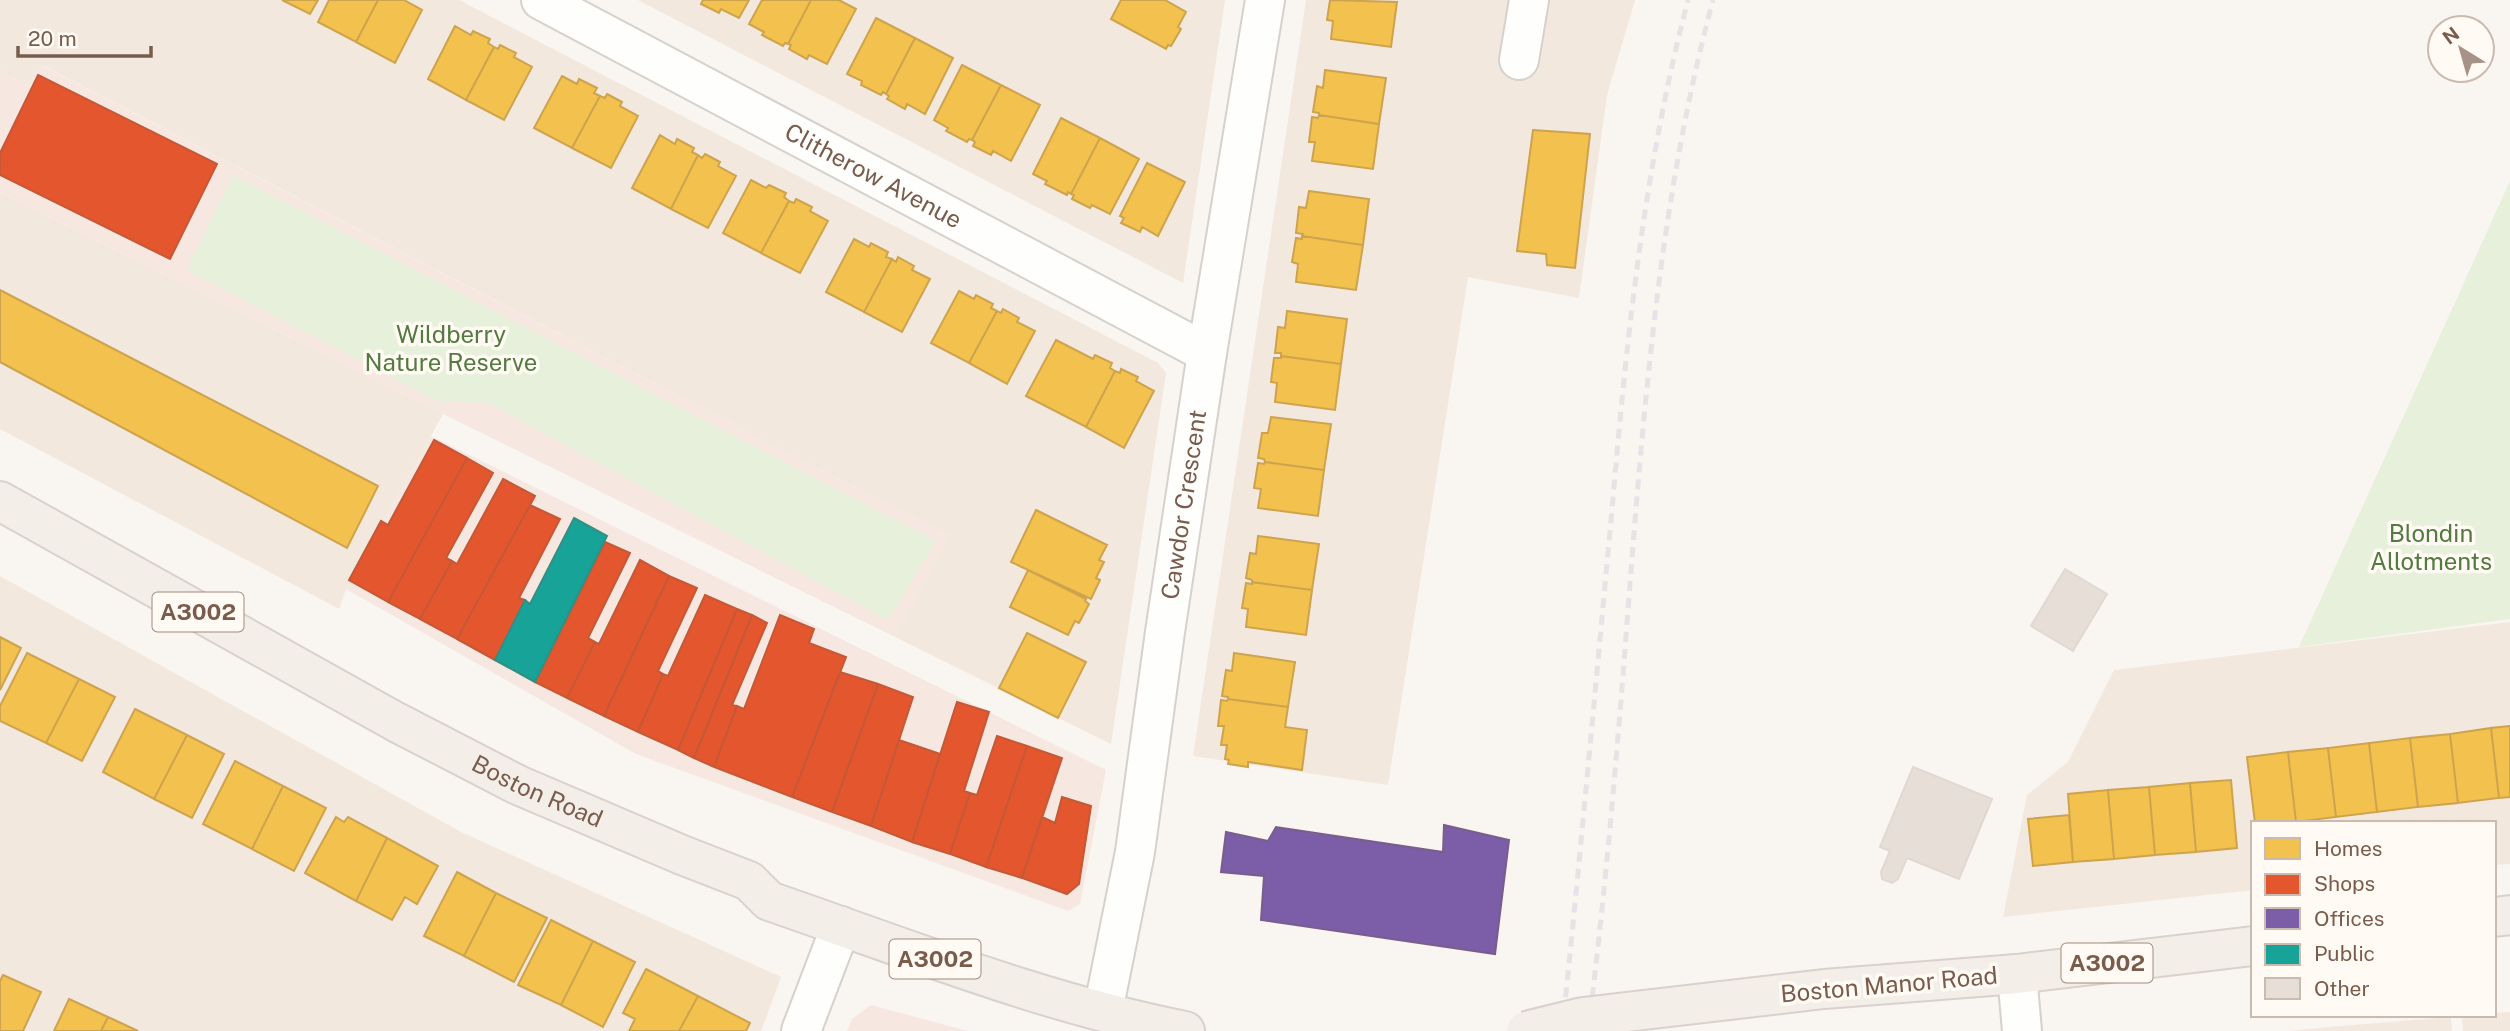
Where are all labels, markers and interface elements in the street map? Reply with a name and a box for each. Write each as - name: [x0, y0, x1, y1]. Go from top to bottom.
- scale bar: [18, 14, 150, 58]
- north arrow: [2426, 14, 2496, 84]
- text: N: [2438, 22, 2463, 49]
- text: 20 m: [28, 26, 77, 51]
- street label: Clitherow Avenue: [781, 117, 967, 233]
- park label: Wildberry Nature Reserve: [365, 320, 537, 376]
- street label: Cawdor Crescent: [1155, 408, 1211, 601]
- park label: Blondin Allotments: [2370, 519, 2492, 575]
- road number: A3002: [152, 592, 244, 632]
- street label: Boston Road: [467, 749, 607, 833]
- legend: [2251, 821, 2496, 1017]
- text: Homes: [2314, 836, 2382, 861]
- text: Shops: [2314, 871, 2375, 896]
- text: Offices: [2314, 906, 2384, 931]
- road number: A3002: [890, 940, 981, 978]
- text: Public: [2314, 941, 2375, 966]
- road number: A3002: [2062, 944, 2152, 982]
- street label: Boston Manor Road: [1779, 961, 1999, 1007]
- text: Other: [2314, 976, 2370, 1001]

